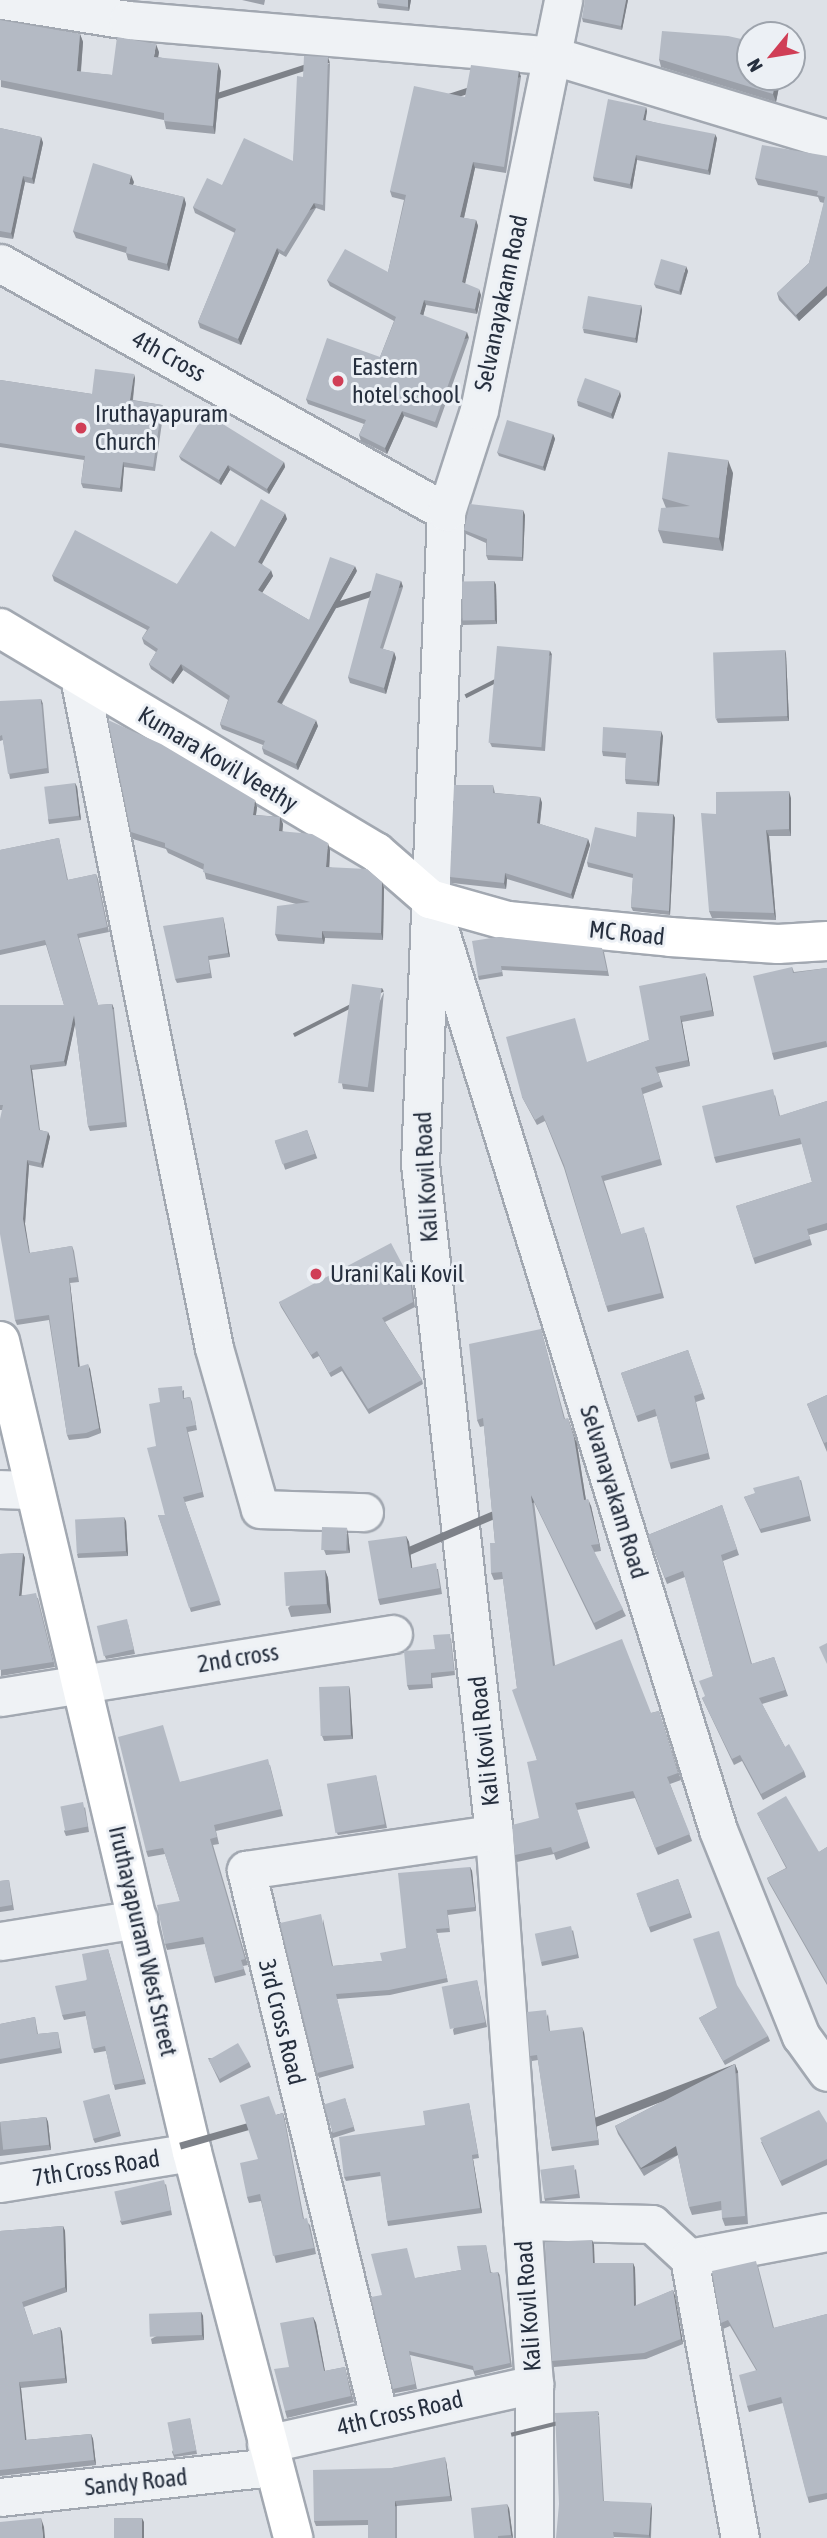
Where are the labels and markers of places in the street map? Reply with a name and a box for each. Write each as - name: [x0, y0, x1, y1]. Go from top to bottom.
- place label: Eastern hotel school: [352, 353, 460, 409]
- marker: Eastern hotel school: [330, 373, 346, 389]
- place label: Iruthayapuram Church: [95, 400, 228, 456]
- marker: Iruthayapuram Church: [73, 420, 89, 436]
- place label: Urani Kali Kovil: [330, 1260, 464, 1288]
- marker: Urani Kali Kovil: [308, 1266, 324, 1282]

